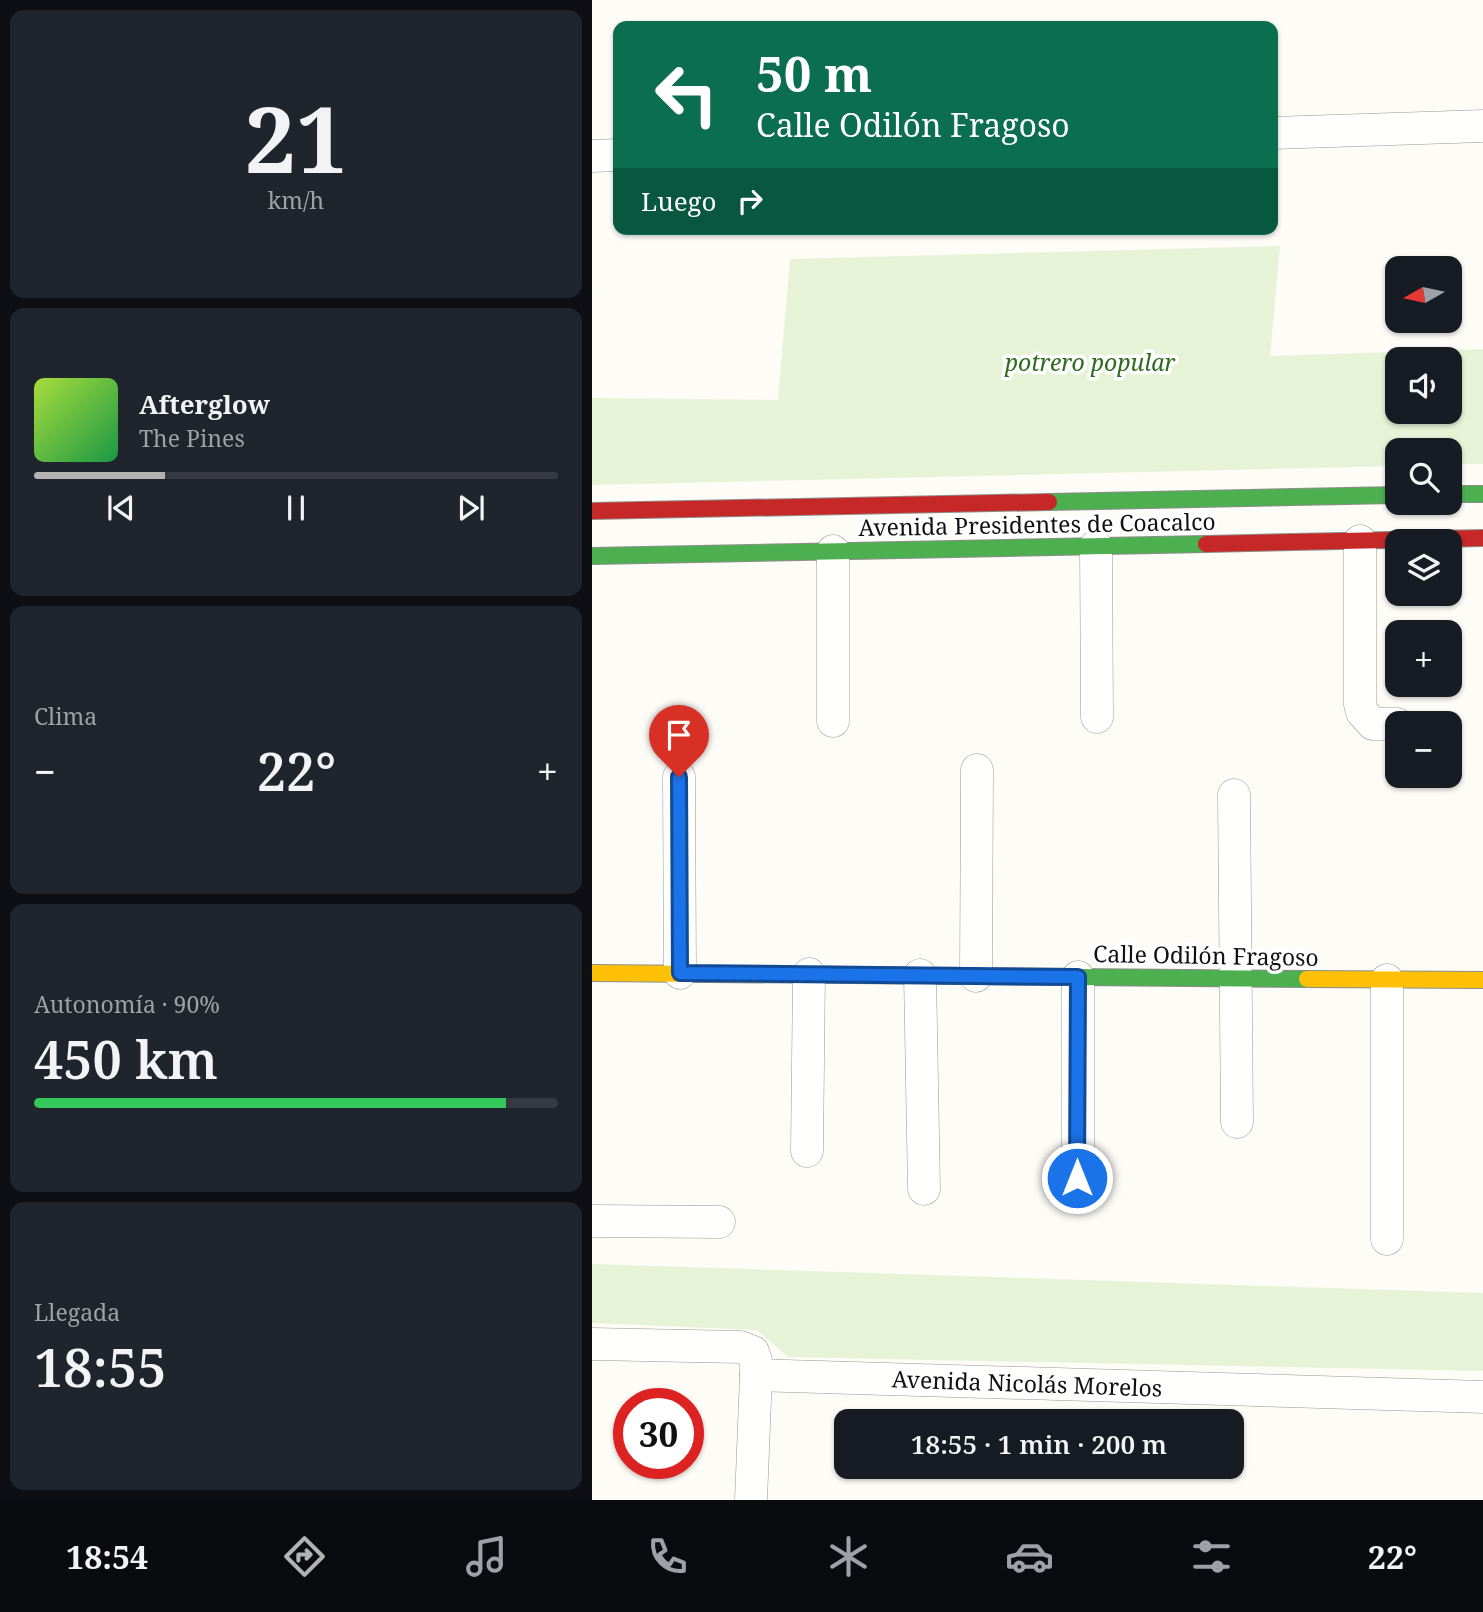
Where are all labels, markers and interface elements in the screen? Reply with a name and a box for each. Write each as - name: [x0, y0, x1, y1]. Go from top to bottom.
- text: 50 m: [756, 40, 872, 106]
- icon: left: [641, 49, 732, 140]
- text: 21: [245, 76, 347, 200]
- text: Calle Odilón Fragoso: [756, 103, 1070, 146]
- icon: right: [731, 182, 769, 220]
- text: Luego: [641, 183, 717, 219]
- text: km/h: [268, 184, 324, 216]
- north arrow: [1385, 256, 1462, 332]
- map controls: [1385, 256, 1462, 788]
- park label: potrero popular: [1004, 346, 1176, 378]
- button: sound: [1385, 347, 1462, 424]
- text: Afterglow: [139, 386, 270, 422]
- text: The Pines: [139, 422, 245, 454]
- button: search: [1385, 438, 1462, 515]
- icon: previous: [102, 489, 140, 527]
- icon: pause: [277, 489, 315, 527]
- icon: next: [452, 489, 490, 527]
- street label: Avenida Presidentes de Coacalco: [858, 505, 1216, 543]
- button: layers: [1385, 529, 1462, 606]
- button: +: [1385, 620, 1462, 697]
- text: Clima: [34, 700, 97, 732]
- pin: [649, 705, 709, 777]
- button: −: [1385, 711, 1462, 788]
- icon: arrive: [660, 716, 698, 754]
- text: 22°: [257, 735, 336, 806]
- text: −: [34, 745, 56, 797]
- text: +: [537, 745, 558, 797]
- street label: Calle Odilón Fragoso: [1093, 937, 1319, 973]
- text: Autonomía · 90%: [34, 988, 220, 1020]
- text: 450 km: [34, 1023, 218, 1094]
- position arrow: [1040, 1141, 1114, 1215]
- text: Llegada: [34, 1296, 120, 1328]
- text: 18:55: [34, 1331, 167, 1402]
- street label: Avenida Nicolás Morelos: [891, 1362, 1163, 1404]
- speed limit sign: 30: [613, 1388, 704, 1479]
- text: 18:55 · 1 min · 200 m: [911, 1426, 1167, 1462]
- icon: directions: [280, 1532, 329, 1581]
- icon: music: [462, 1532, 511, 1581]
- icon: phone: [643, 1532, 692, 1581]
- icon: climate: [824, 1532, 873, 1581]
- icon: car: [1005, 1532, 1054, 1581]
- icon: filters: [1187, 1532, 1236, 1581]
- text: 18:54: [66, 1535, 148, 1578]
- text: 22°: [1368, 1535, 1417, 1578]

